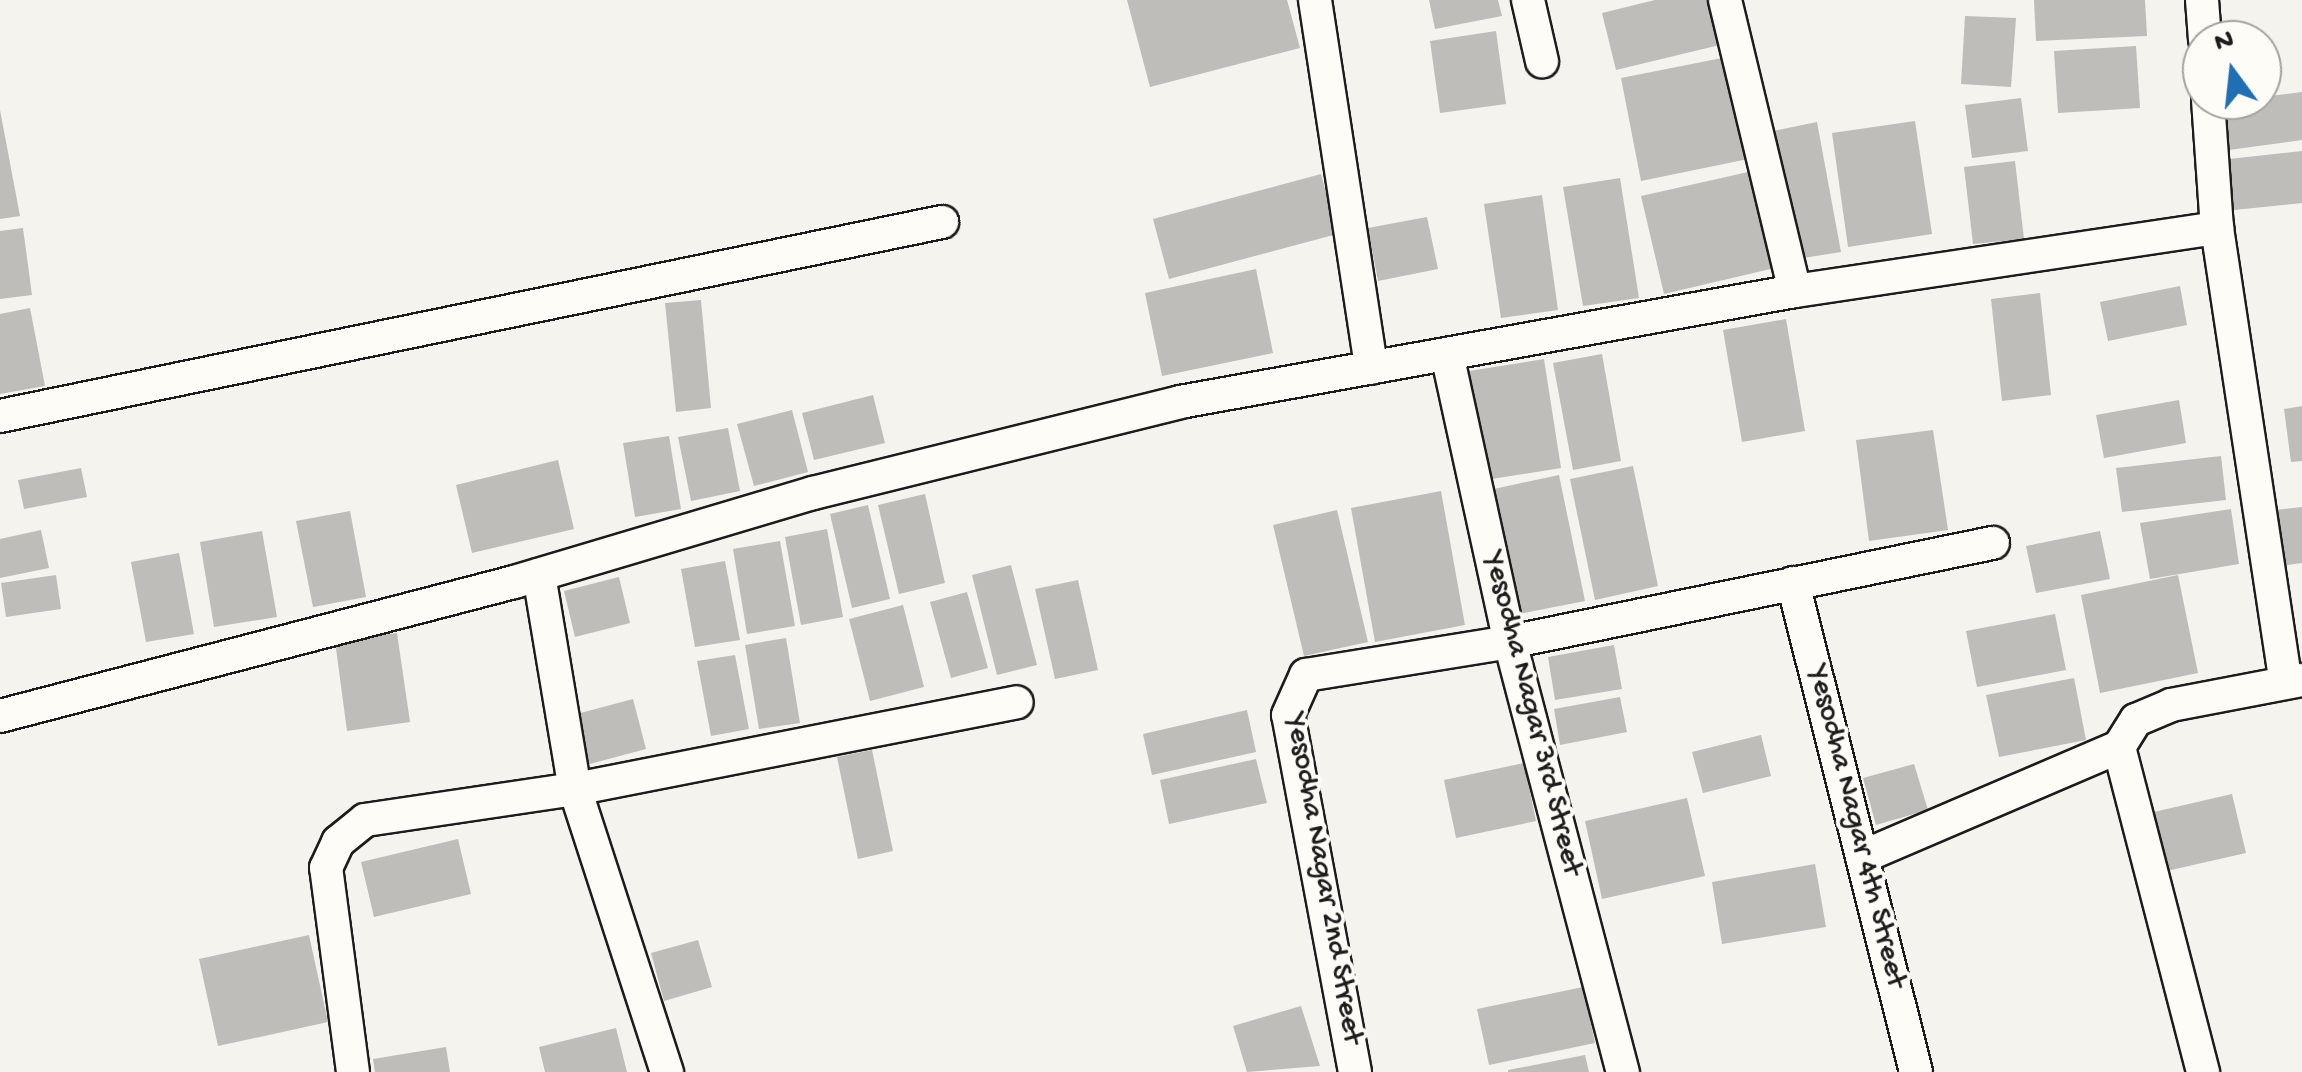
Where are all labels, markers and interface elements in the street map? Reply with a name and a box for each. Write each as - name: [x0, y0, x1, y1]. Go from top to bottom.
- north arrow: [2182, 20, 2282, 120]
- text: N: [2212, 24, 2238, 61]
- street label: Yesodha Nagar 3rd Street: [1473, 549, 1589, 879]
- street label: Yesodha Nagar 4th Street: [1798, 662, 1912, 992]
- street label: Yesodha Nagar 2nd Street: [1275, 711, 1369, 1047]

